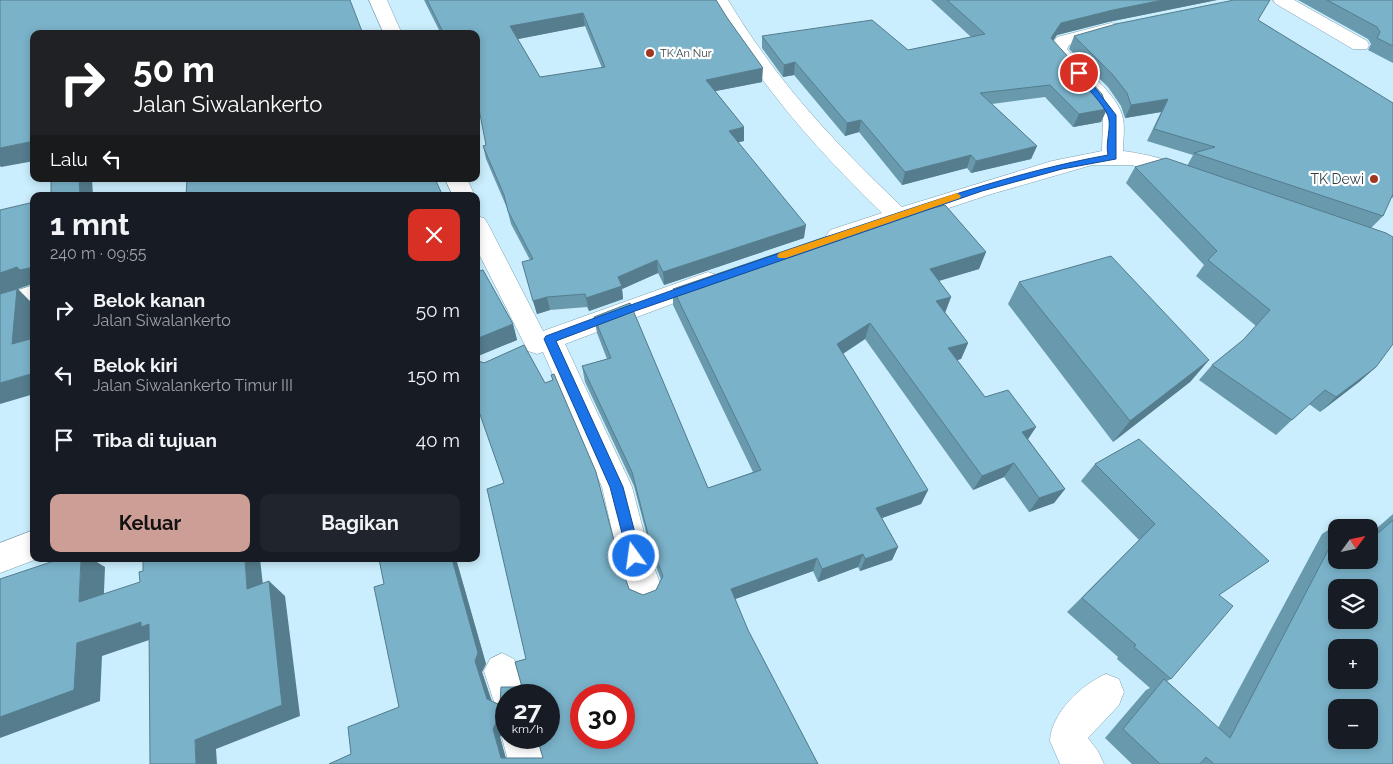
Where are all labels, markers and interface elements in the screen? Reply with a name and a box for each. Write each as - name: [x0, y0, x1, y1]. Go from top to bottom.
- marker: TK An Nur: [644, 47, 656, 59]
- place label: TK An Nur: [660, 47, 712, 60]
- text: 50 m: [133, 49, 215, 90]
- icon: right: [50, 50, 115, 115]
- pin: [1058, 52, 1100, 94]
- icon: arrive: [1065, 59, 1093, 87]
- text: Jalan Siwalankerto: [133, 91, 322, 117]
- icon: left: [98, 145, 126, 173]
- text: Lalu: [50, 148, 88, 170]
- place label: TK Dewi: [1311, 171, 1364, 187]
- marker: TK Dewi: [1368, 173, 1380, 185]
- text: 1 mnt: [50, 207, 130, 242]
- button: close: [408, 209, 460, 261]
- text: 240 m · 09:55: [50, 244, 146, 263]
- text: Belok kanan: [93, 289, 205, 311]
- icon: right: [50, 296, 78, 324]
- text: 50 m: [416, 299, 460, 321]
- text: Jalan Siwalankerto: [93, 311, 231, 330]
- text: Belok kiri: [93, 354, 178, 376]
- icon: left: [50, 361, 78, 389]
- text: 150 m: [408, 364, 460, 386]
- text: Jalan Siwalankerto Timur III: [93, 376, 293, 395]
- icon: arrive: [50, 426, 78, 454]
- text: Tiba di tujuan: [93, 429, 217, 451]
- text: 40 m: [416, 429, 460, 451]
- button: Keluar: [50, 494, 250, 552]
- button: Bagikan: [260, 494, 460, 552]
- north arrow: [1328, 519, 1378, 569]
- map controls: [1328, 519, 1378, 749]
- position arrow: [607, 529, 659, 581]
- button: layers: [1328, 579, 1378, 629]
- button: +: [1328, 639, 1378, 689]
- speed limit sign: 30: [570, 684, 635, 749]
- text: 27: [513, 695, 542, 725]
- button: −: [1328, 699, 1378, 749]
- text: km/h: [512, 722, 543, 736]

